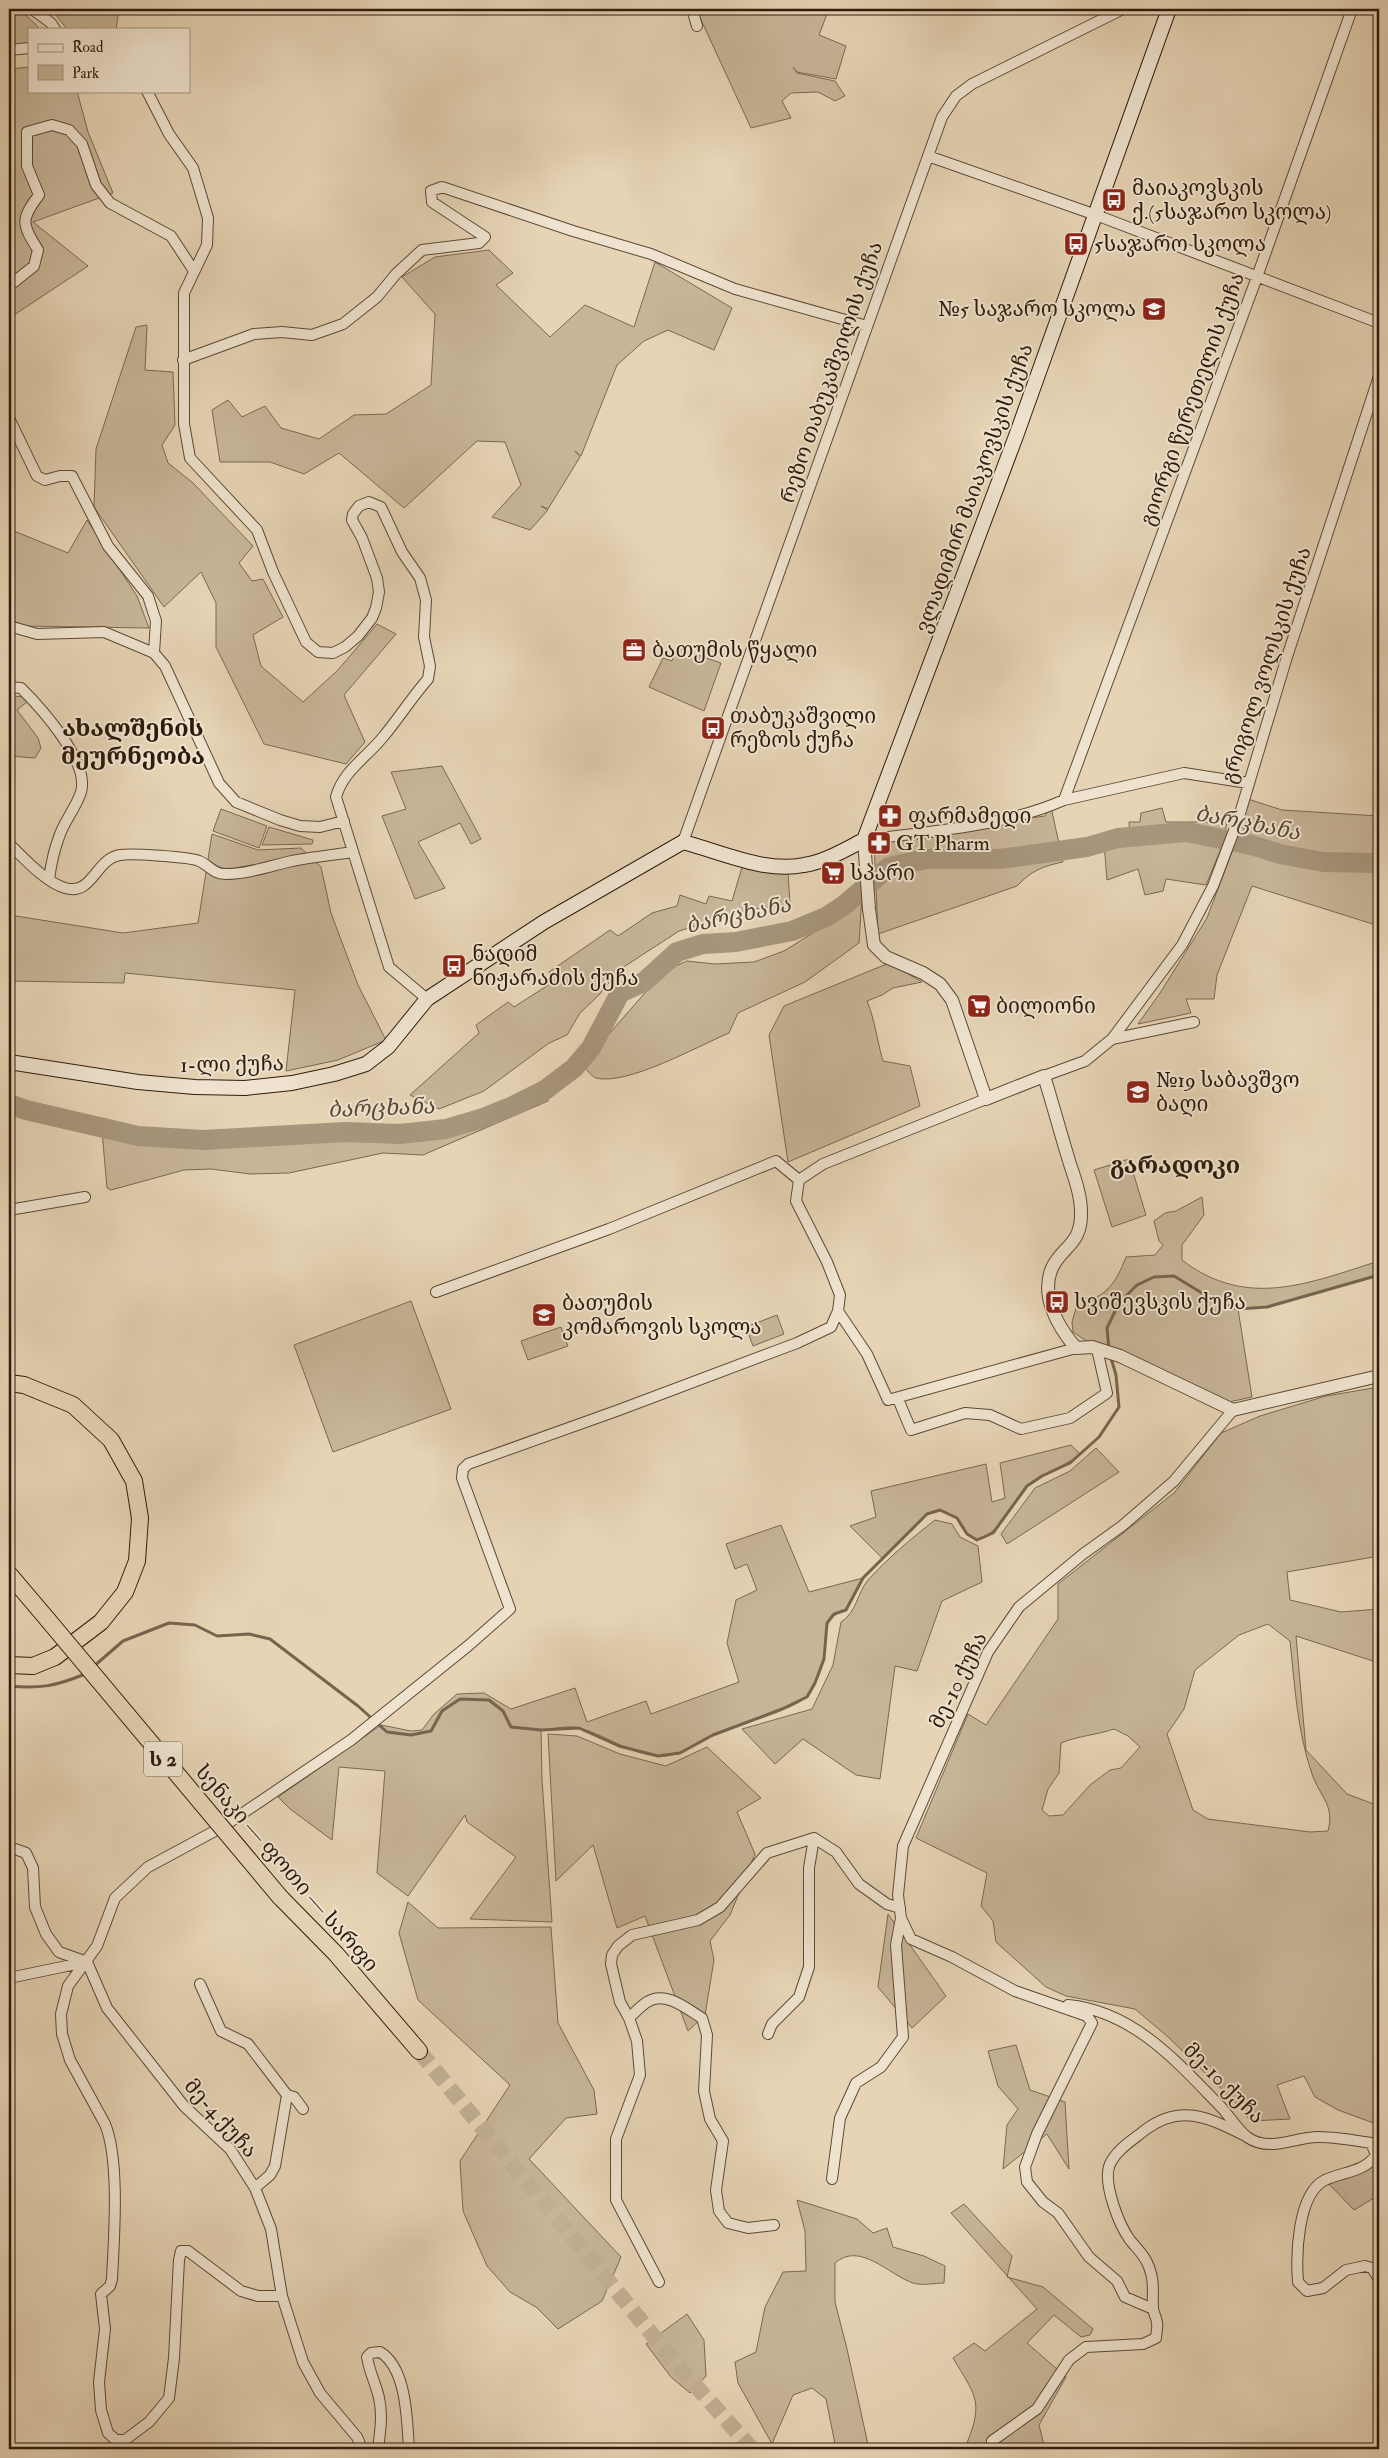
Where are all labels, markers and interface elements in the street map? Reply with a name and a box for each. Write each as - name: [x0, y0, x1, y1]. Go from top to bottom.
- legend: [28, 28, 190, 92]
- text: Road: [72, 38, 104, 57]
- text: Park: [72, 64, 99, 83]
- place label: მაიაკოვსკის ქ.(5საჯარო სკოლა): [1132, 175, 1332, 226]
- bus stop icon: მაიაკოვსკის ქ.(5საჯარო სკოლა): [1101, 187, 1127, 213]
- bus stop icon: 5საჯარო სკოლა: [1063, 231, 1089, 257]
- place label: 5საჯარო სკოლა: [1094, 231, 1266, 258]
- street label: რეზო თაბუკაშვილის ქუჩა: [774, 238, 889, 506]
- street label: გიორგი წერეთელის ქუჩა: [1134, 269, 1251, 529]
- place label: №5 საჯარო სკოლა: [938, 296, 1136, 323]
- school or university icon: №5 საჯარო სკოლა: [1141, 296, 1167, 322]
- street label: ვლადიმირ მაიაკოვსკის ქუჩა: [909, 340, 1039, 637]
- street label: გრიგოლ ვოლსკის ქუჩა: [1215, 543, 1318, 787]
- office icon: ბათუმის წყალი: [621, 637, 647, 663]
- place label: ბათუმის წყალი: [652, 637, 817, 664]
- place label: თაბუკაშვილი რეზოს ქუჩა: [730, 703, 876, 754]
- district label: ახალშენის მეურნეობა: [61, 713, 205, 772]
- bus stop icon: თაბუკაშვილი რეზოს ქუჩა: [700, 715, 726, 741]
- water label: ბარცხანა: [1193, 799, 1303, 847]
- pharmacy icon: ფარმამედი: [877, 803, 903, 829]
- place label: ფარმამედი: [908, 803, 1031, 830]
- pharmacy icon: GT Pharm: [866, 830, 892, 856]
- place label: GT Pharm: [896, 830, 990, 857]
- supermarket icon: სპარი: [820, 860, 846, 886]
- place label: სპარი: [850, 860, 915, 887]
- water label: ბარცხანა: [683, 890, 793, 940]
- place label: ნადიმ ნიჟარაძის ქუჩა: [472, 941, 639, 992]
- bus stop icon: ნადიმ ნიჟარაძის ქუჩა: [441, 953, 467, 979]
- supermarket icon: ბილიონი: [966, 993, 992, 1019]
- place label: ბილიონი: [996, 993, 1096, 1020]
- street label: 1-ლი ქუჩა: [180, 1050, 284, 1079]
- place label: №19 საბავშვო ბაღი: [1156, 1067, 1300, 1118]
- school or university icon: №19 საბავშვო ბაღი: [1125, 1079, 1151, 1105]
- water label: ბარცხანა: [327, 1092, 435, 1124]
- district label: გარადოკი: [1110, 1150, 1240, 1181]
- bus stop icon: სვიშევსკის ქუჩა: [1044, 1289, 1070, 1315]
- place label: სვიშევსკის ქუჩა: [1074, 1289, 1246, 1316]
- place label: ბათუმის კომაროვის სკოლა: [562, 1290, 762, 1341]
- school or university icon: ბათუმის კომაროვის სკოლა: [531, 1302, 557, 1328]
- street label: მე-10 ქუჩა: [923, 1628, 993, 1733]
- road number: ს 2: [144, 1742, 182, 1776]
- street label: სენაკი — ფოთი — სარფი: [189, 1759, 384, 1978]
- street label: მე-10 ქუჩა: [1177, 2037, 1270, 2130]
- street label: მე-4 ქუჩა: [178, 2073, 263, 2164]

